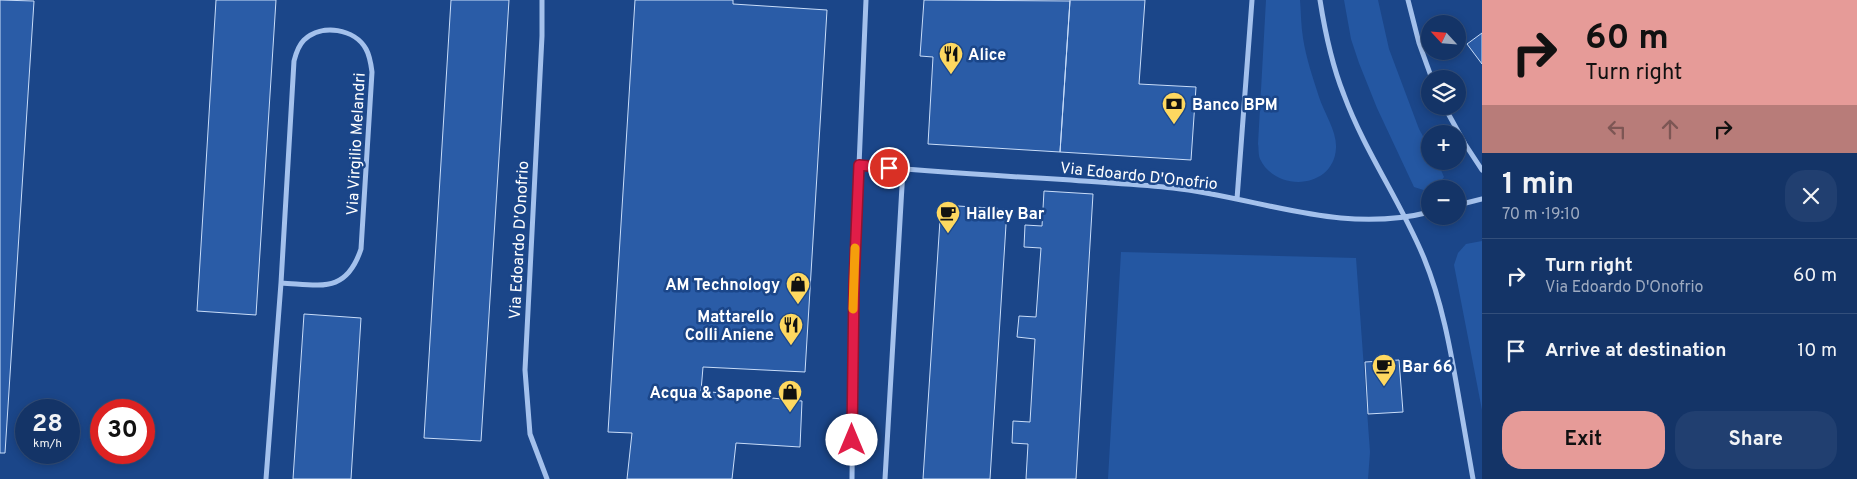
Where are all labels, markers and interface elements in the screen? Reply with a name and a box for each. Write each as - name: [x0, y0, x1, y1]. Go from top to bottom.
- north arrow: [1421, 15, 1466, 60]
- map controls: [1421, 15, 1466, 225]
- text: 60 m: [1585, 17, 1669, 61]
- icon: right: [1502, 20, 1567, 85]
- restaurant icon: Alice: [938, 41, 964, 75]
- place label: Alice: [968, 46, 1006, 66]
- text: Turn right: [1585, 60, 1682, 87]
- button: layers: [1421, 70, 1466, 115]
- street label: Via Virgilio Melandri: [343, 72, 371, 216]
- bank icon: Banco BPM: [1161, 91, 1187, 125]
- place label: Banco BPM: [1192, 96, 1278, 116]
- icon: left: [1603, 115, 1631, 143]
- icon: ahead: [1656, 115, 1684, 143]
- icon: right: [1709, 115, 1737, 143]
- button: +: [1421, 125, 1466, 170]
- pin: [868, 147, 910, 189]
- icon: arrive: [875, 154, 903, 182]
- street label: Via Edoardo D'Onofrio: [1059, 159, 1219, 195]
- street label: Via Edoardo D'Onofrio: [506, 160, 534, 320]
- text: 1 min: [1502, 167, 1574, 204]
- button: close: [1785, 170, 1837, 222]
- button: −: [1421, 180, 1466, 225]
- cafe icon: Halley Bar: [935, 200, 961, 234]
- place label: Halley Bar: [966, 205, 1045, 225]
- text: 70 m · 19:10: [1502, 205, 1580, 225]
- text: Turn right: [1545, 254, 1633, 278]
- icon: right: [1502, 262, 1530, 290]
- text: 60 m: [1793, 264, 1837, 288]
- shop icon: AM Technology: [785, 271, 811, 305]
- place label: AM Technology: [665, 276, 780, 296]
- text: Via Edoardo D'Onofrio: [1545, 278, 1704, 298]
- place label: Mattarello Colli Aniene: [685, 308, 774, 346]
- restaurant icon: Mattarello Colli Aniene: [778, 312, 804, 346]
- icon: arrive: [1502, 337, 1530, 365]
- text: Arrive at destination: [1545, 339, 1726, 363]
- text: 10 m: [1797, 339, 1837, 363]
- cafe icon: Bar 66: [1371, 353, 1397, 387]
- place label: Bar 66: [1402, 358, 1453, 378]
- shop icon: Acqua & Sapone: [777, 379, 803, 413]
- place label: Acqua & Sapone: [650, 384, 772, 404]
- speed limit sign: 30: [90, 399, 155, 464]
- text: 28: [32, 409, 63, 441]
- button: Exit: [1502, 411, 1665, 469]
- button: Share: [1675, 411, 1837, 469]
- position arrow: [825, 413, 877, 465]
- text: km/h: [33, 436, 62, 452]

